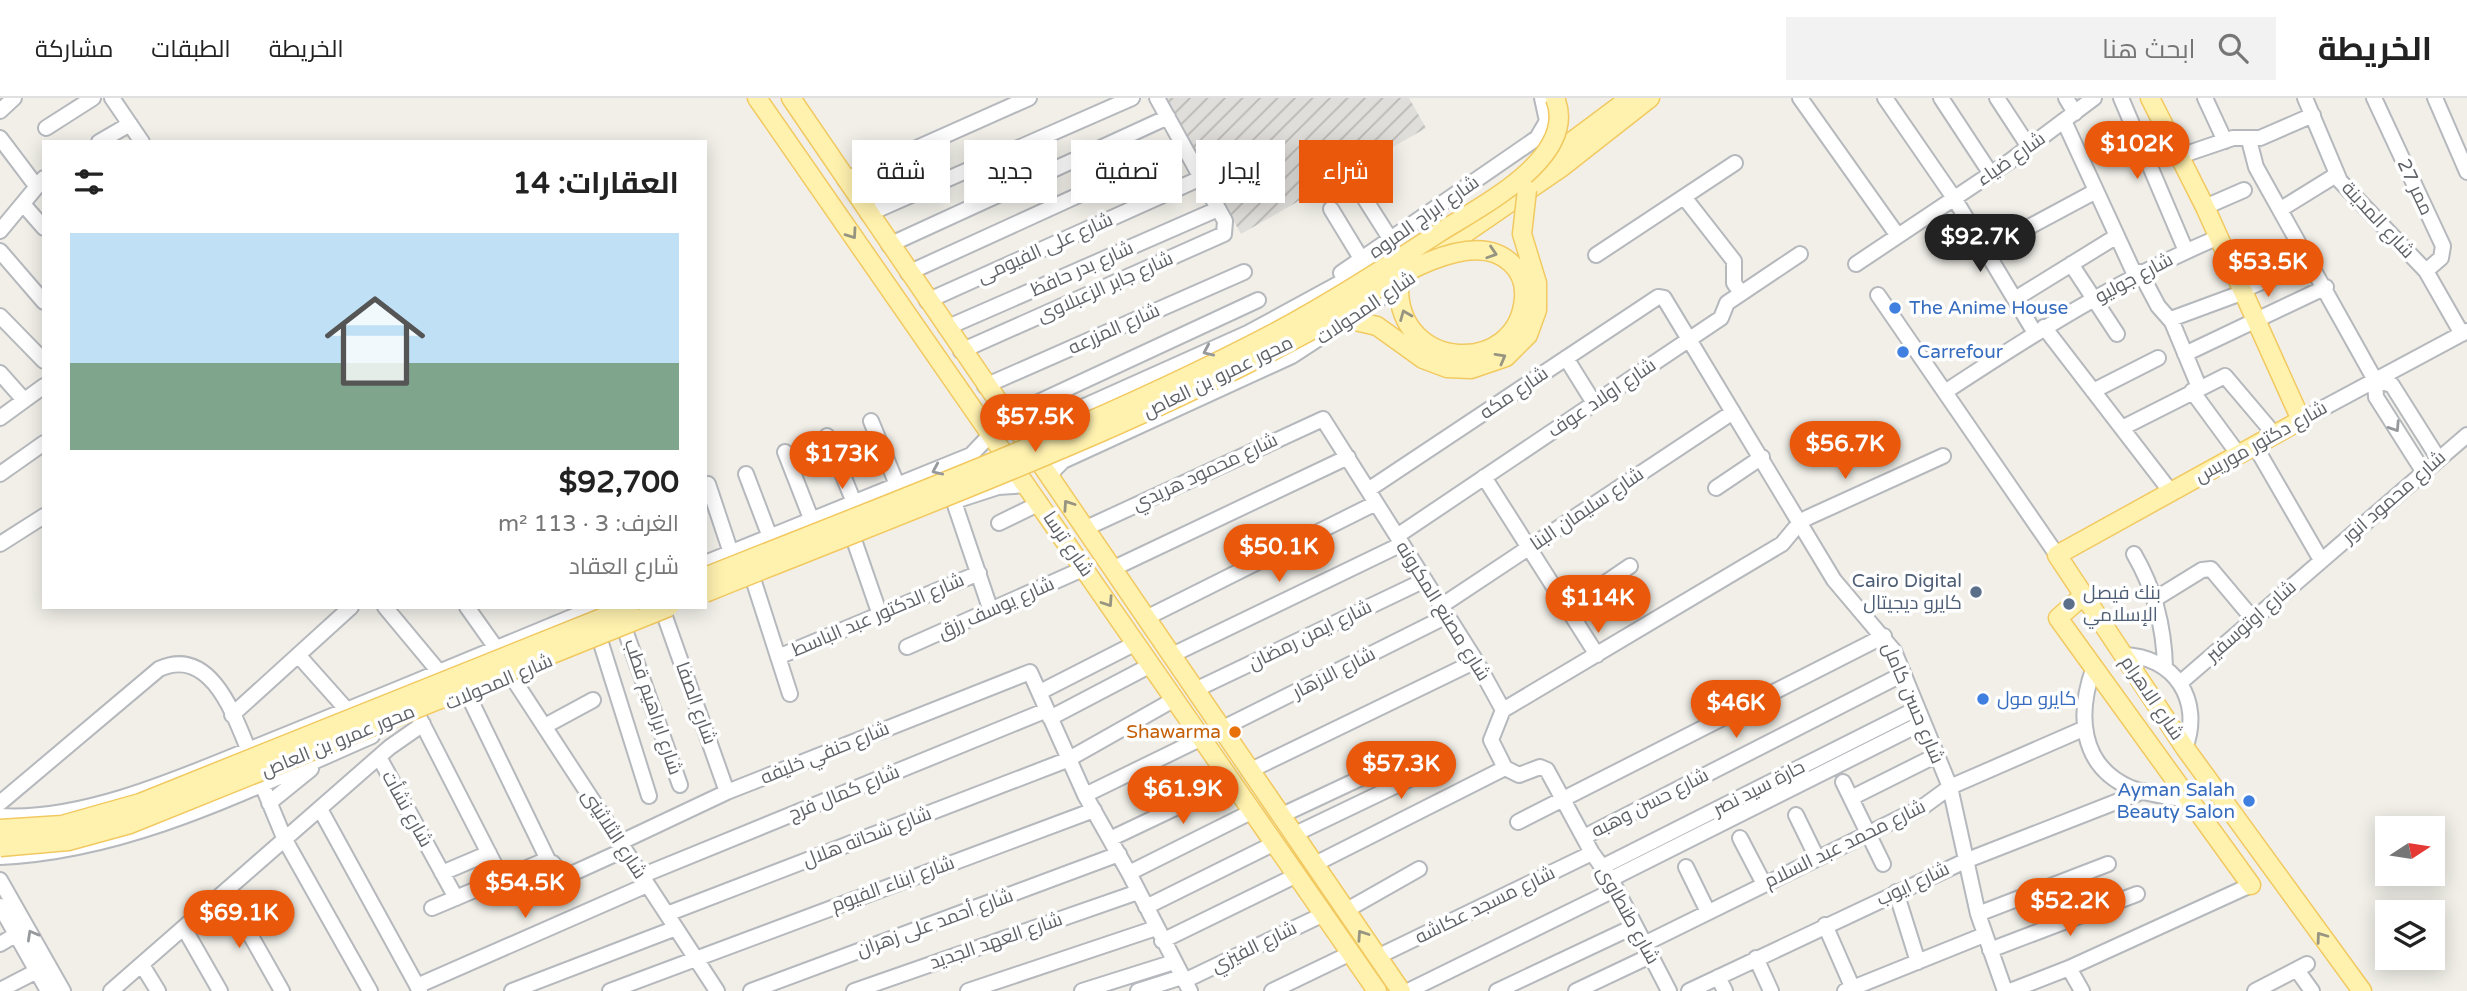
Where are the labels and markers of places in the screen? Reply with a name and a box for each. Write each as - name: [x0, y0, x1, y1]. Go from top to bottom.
- pin: $102K: [2088, 122, 2186, 181]
- pin: $92.7K: [1923, 214, 2037, 274]
- pin: $53.5K: [2211, 240, 2325, 299]
- place label: The Anime House: [1909, 297, 2068, 319]
- marker: The Anime House: [1887, 300, 1903, 316]
- place label: Carrefour: [1917, 341, 2004, 363]
- marker: Carrefour: [1895, 344, 1911, 360]
- pin: $57.5K: [978, 394, 1092, 454]
- pin: $56.7K: [1788, 422, 1902, 481]
- pin: $173K: [793, 432, 891, 491]
- pin: $50.1K: [1222, 524, 1336, 584]
- place label: Cairo Digital كايرو ديجيتال: [1852, 570, 1962, 614]
- pin: $114K: [1549, 575, 1647, 635]
- place label: بنك فيصل الإسلامي: [2083, 582, 2161, 629]
- marker: Cairo Digital كايرو ديجيتال: [1968, 584, 1984, 600]
- marker: بنك فيصل الإسلامي: [2061, 596, 2077, 612]
- pin: $46K: [1695, 680, 1777, 740]
- place label: كايرو مول: [1997, 688, 2076, 710]
- marker: كايرو مول: [1975, 691, 1991, 707]
- place label: Shawarma: [1126, 721, 1221, 743]
- marker: Shawarma: [1227, 724, 1243, 740]
- pin: $57.3K: [1344, 742, 1458, 801]
- pin: $61.9K: [1126, 766, 1240, 826]
- place label: Ayman Salah Beauty Salon: [2116, 779, 2235, 823]
- marker: Ayman Salah Beauty Salon: [2241, 793, 2257, 809]
- pin: $54.5K: [468, 860, 582, 920]
- pin: $52.2K: [2013, 878, 2127, 938]
- pin: $69.1K: [182, 890, 296, 950]

